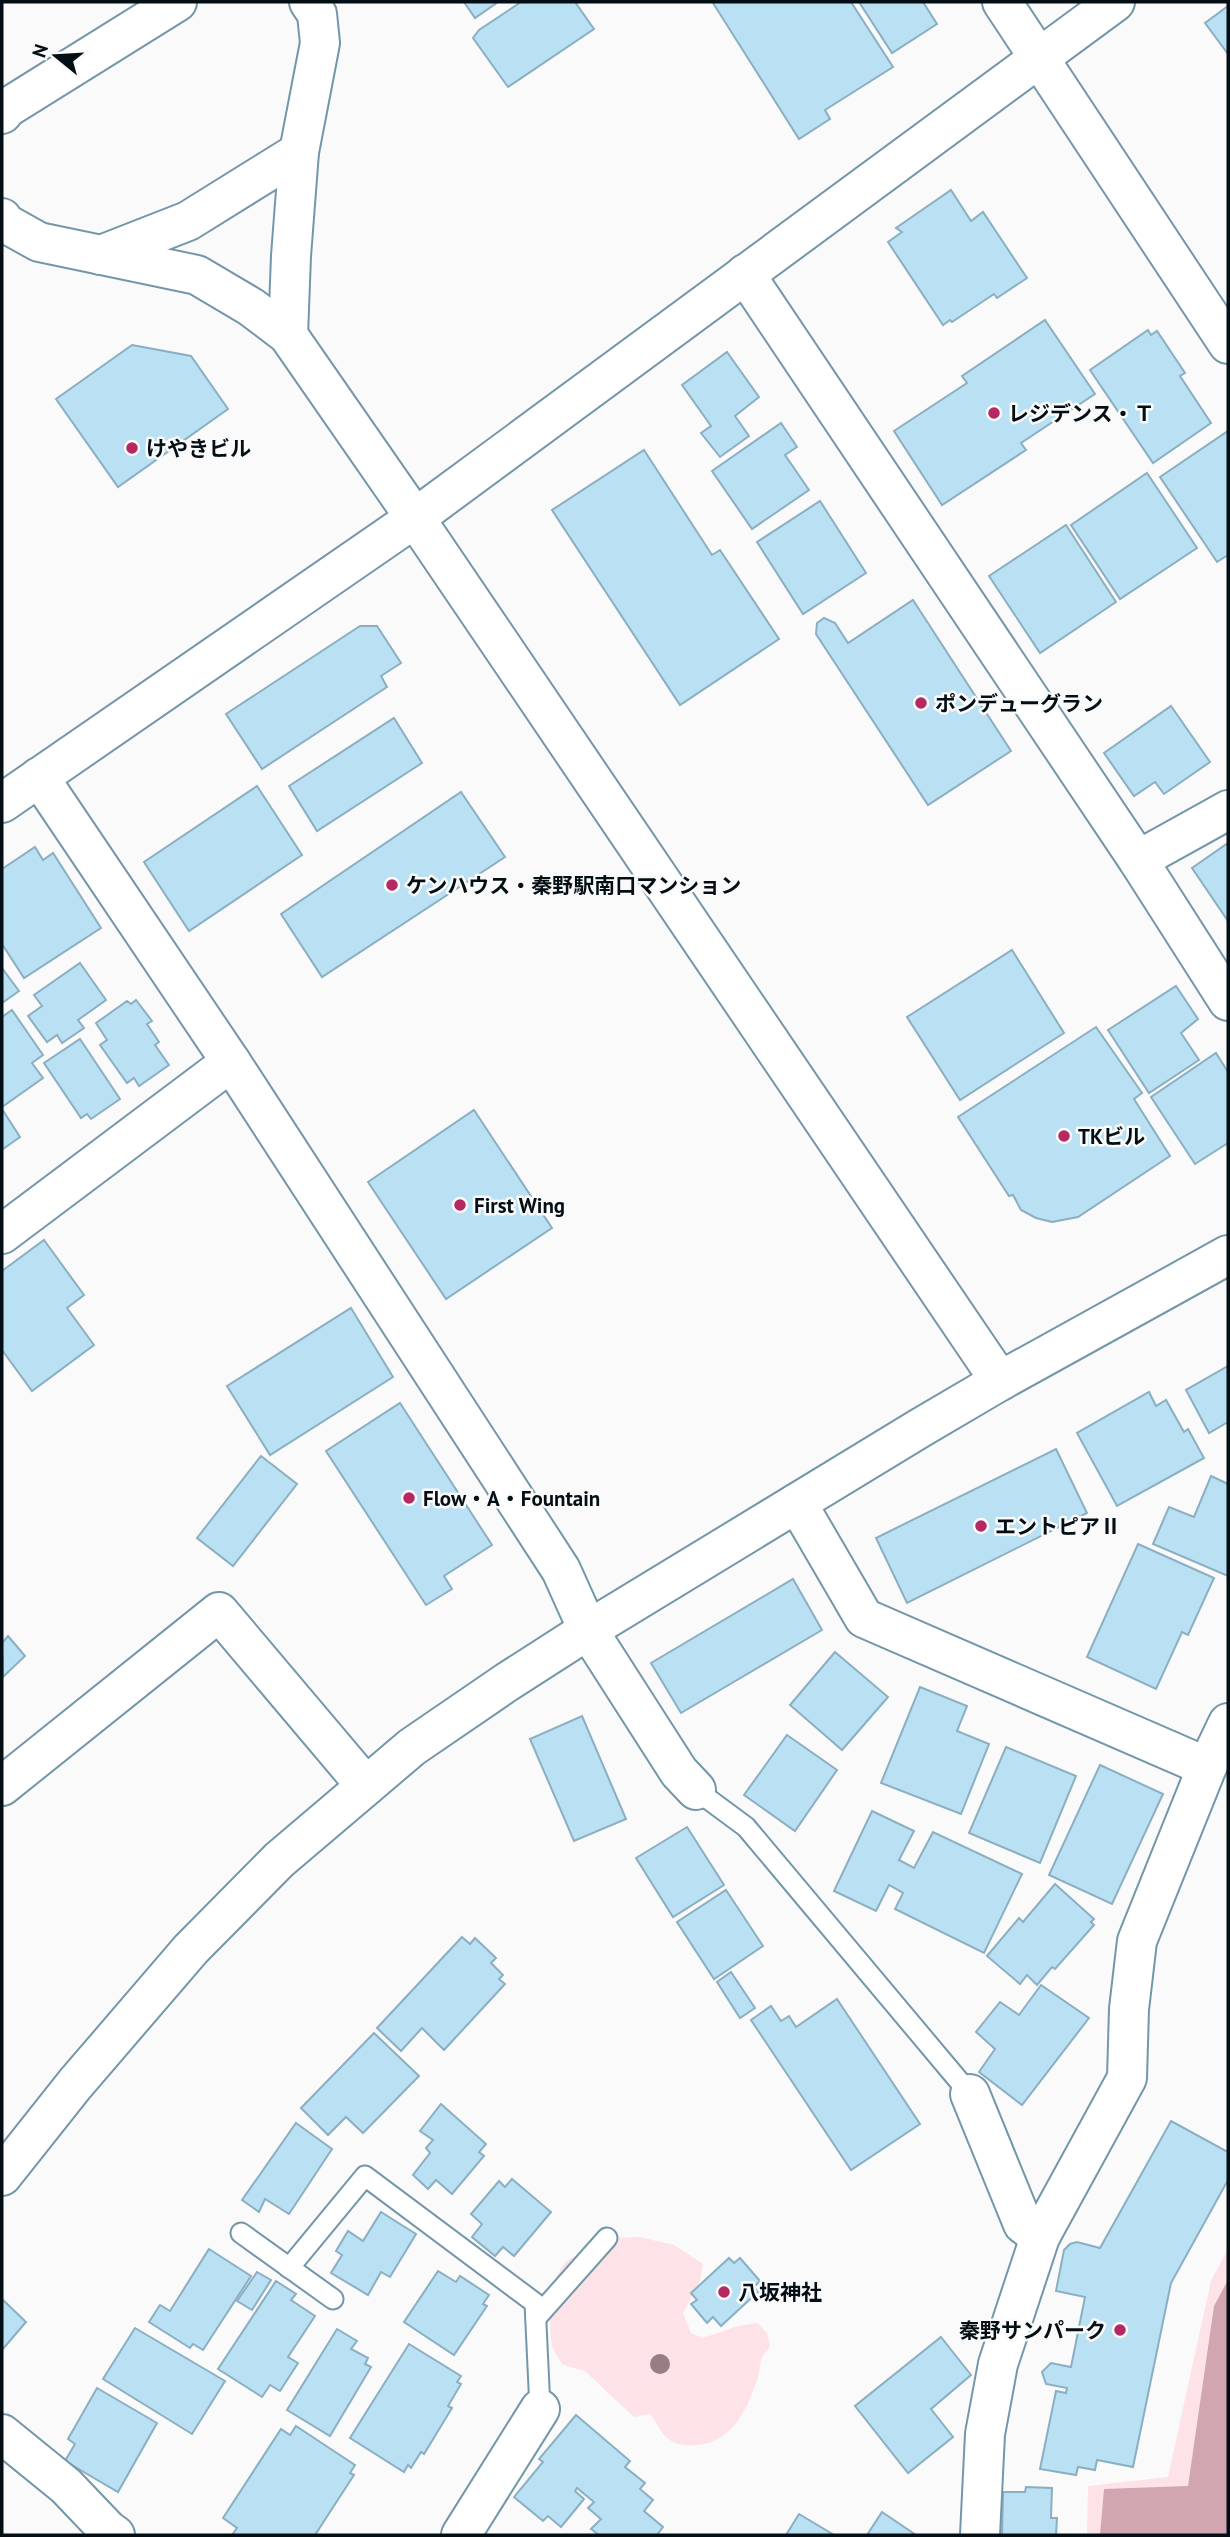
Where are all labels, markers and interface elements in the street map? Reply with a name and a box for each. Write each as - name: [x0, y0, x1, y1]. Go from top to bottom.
- north arrow: [21, 21, 91, 91]
- text: N: [26, 41, 53, 60]
- place label: レジデンス・Ｔ: [1008, 400, 1155, 427]
- marker: レジデンス・Ｔ: [986, 405, 1002, 421]
- place label: けやきビル: [146, 435, 251, 462]
- marker: けやきビル: [124, 440, 140, 456]
- place label: ポンデューグラン: [935, 690, 1103, 717]
- marker: ポンデューグラン: [913, 695, 929, 711]
- place label: ケンハウス・秦野駅南口マンション: [406, 872, 741, 899]
- marker: ケンハウス・秦野駅南口マンション: [384, 877, 400, 893]
- place label: TKビル: [1078, 1123, 1145, 1150]
- marker: TKビル: [1056, 1128, 1072, 1144]
- place label: First Wing: [474, 1192, 565, 1219]
- marker: First Wing: [452, 1197, 468, 1213]
- place label: Flow・A・Fountain: [423, 1485, 600, 1512]
- marker: Flow・A・Fountain: [401, 1490, 417, 1506]
- place label: エントピアⅡ: [995, 1513, 1121, 1540]
- marker: エントピアⅡ: [973, 1518, 989, 1534]
- place label: 八坂神社: [738, 2279, 822, 2306]
- marker: 八坂神社: [716, 2284, 732, 2300]
- place label: 秦野サンパーク: [959, 2317, 1106, 2344]
- marker: 秦野サンパーク: [1112, 2322, 1128, 2338]

